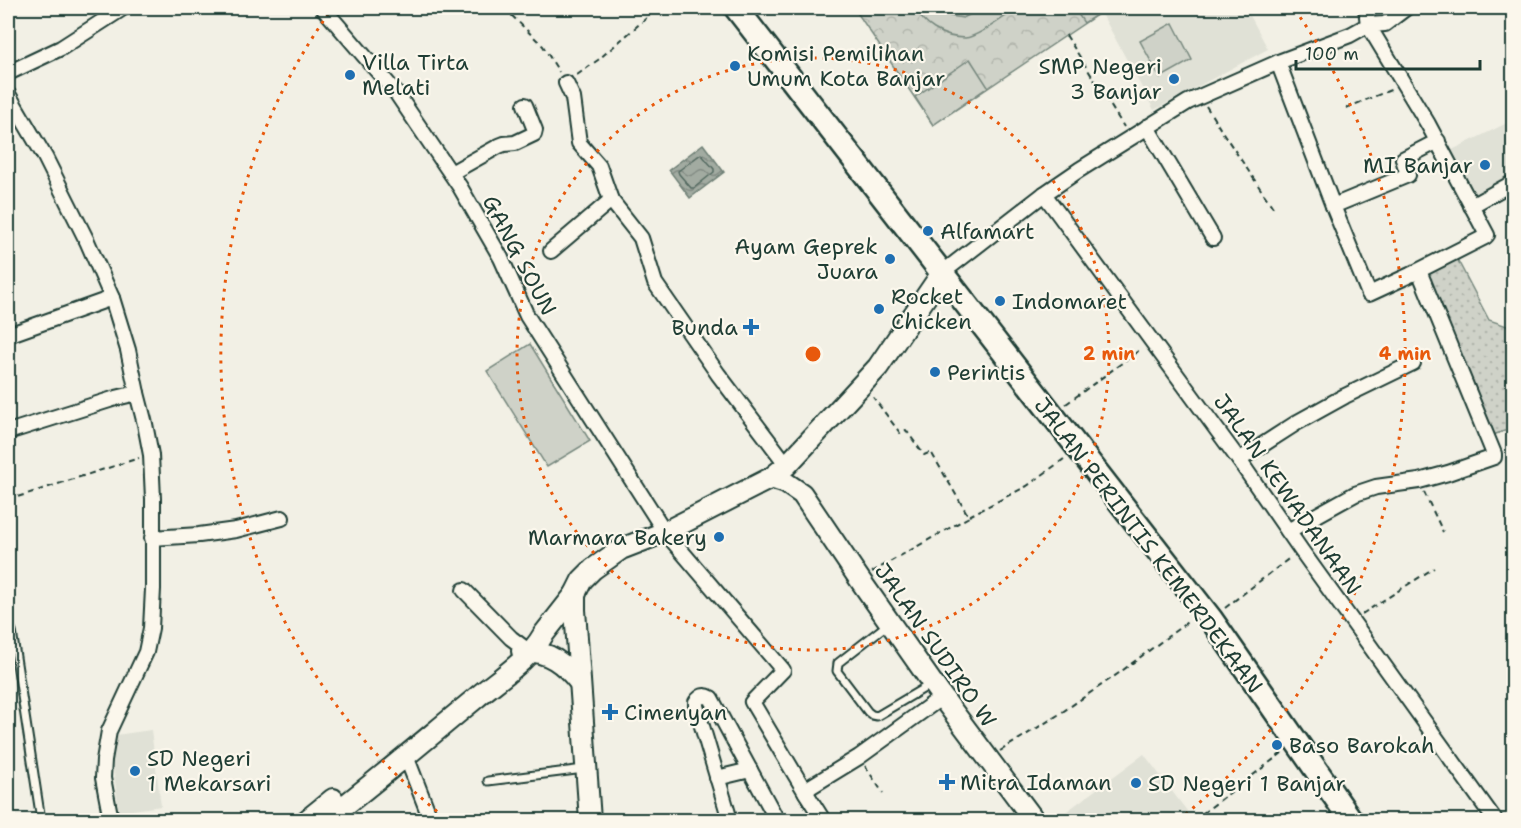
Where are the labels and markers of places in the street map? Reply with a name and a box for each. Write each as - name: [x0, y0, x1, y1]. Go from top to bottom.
- place label: Komisi Pemilihan Umum Kota Banjar: [747, 39, 945, 93]
- place label: Villa Tirta Melati: [362, 48, 469, 102]
- place label: SMP Negeri 3 Banjar: [1039, 52, 1162, 106]
- marker: Komisi Pemilihan Umum Kota Banjar: [728, 59, 742, 73]
- marker: Villa Tirta Melati: [343, 68, 357, 82]
- marker: SMP Negeri 3 Banjar: [1167, 72, 1181, 86]
- place label: MI Banjar: [1363, 151, 1473, 180]
- marker: MI Banjar: [1478, 158, 1492, 172]
- place label: Alfamart: [940, 217, 1035, 246]
- marker: Alfamart: [921, 224, 935, 238]
- place label: Ayam Geprek Juara: [734, 232, 878, 286]
- marker: Ayam Geprek Juara: [883, 252, 897, 266]
- place label: Rocket Chicken: [891, 282, 972, 336]
- place label: Indomaret: [1012, 287, 1127, 316]
- marker: Indomaret: [993, 294, 1007, 308]
- marker: Rocket Chicken: [872, 302, 886, 316]
- place label: Bunda: [671, 313, 738, 342]
- marker: Bunda: [742, 318, 760, 336]
- centre of rings: [803, 344, 823, 364]
- place label: Perintis: [947, 358, 1026, 387]
- marker: Perintis: [928, 365, 942, 379]
- place label: Marmara Bakery: [528, 523, 707, 552]
- marker: Marmara Bakery: [712, 530, 726, 544]
- place label: Cimenyan: [624, 698, 727, 727]
- marker: Cimenyan: [601, 703, 619, 721]
- place label: Baso Barokah: [1289, 731, 1435, 760]
- marker: Baso Barokah: [1270, 738, 1284, 752]
- place label: SD Negeri 1 Mekarsari: [147, 744, 272, 798]
- marker: SD Negeri 1 Mekarsari: [128, 764, 142, 778]
- place label: Mitra Idaman: [960, 768, 1111, 797]
- place label: SD Negeri 1 Banjar: [1148, 769, 1346, 798]
- marker: Mitra Idaman: [938, 773, 956, 791]
- marker: SD Negeri 1 Banjar: [1129, 776, 1143, 790]

